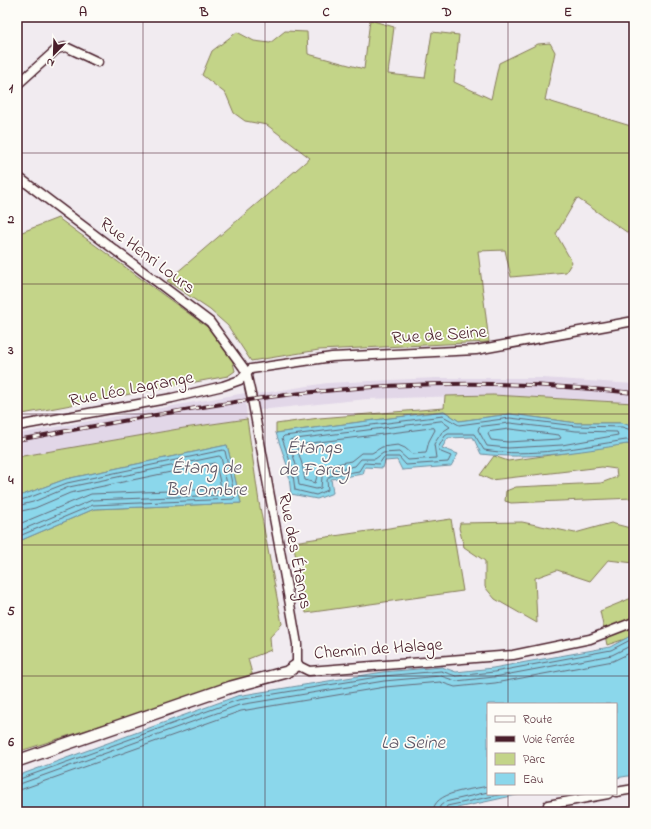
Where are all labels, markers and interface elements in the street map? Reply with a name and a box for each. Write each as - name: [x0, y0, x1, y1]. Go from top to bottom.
- text: A: [79, 3, 87, 22]
- text: B: [199, 3, 209, 22]
- text: C: [322, 3, 330, 22]
- text: D: [441, 3, 452, 22]
- text: E: [564, 3, 572, 22]
- north arrow: [34, 34, 74, 74]
- text: N: [44, 53, 57, 71]
- text: 1: [9, 79, 14, 98]
- text: 2: [7, 210, 15, 229]
- street label: Rue Henri Lours: [93, 212, 200, 301]
- street label: Rue de Seine: [391, 320, 488, 352]
- text: 3: [7, 341, 14, 360]
- street label: Rue Léo Lagrange: [67, 365, 197, 416]
- water label: Étangs de Farcy: [278, 435, 350, 484]
- water label: Étang de Bel Ombre: [166, 455, 248, 504]
- text: 4: [7, 471, 14, 490]
- street label: Rue des Étangs: [269, 491, 318, 612]
- text: 5: [7, 602, 15, 621]
- street label: Chemin de Halage: [313, 632, 444, 668]
- legend: [487, 703, 617, 795]
- text: Route: [523, 711, 553, 729]
- water label: La Seine: [381, 730, 447, 757]
- text: Voie ferrée: [522, 731, 575, 749]
- text: 6: [7, 733, 14, 752]
- text: Parc: [523, 751, 545, 769]
- text: Eau: [523, 771, 544, 789]

